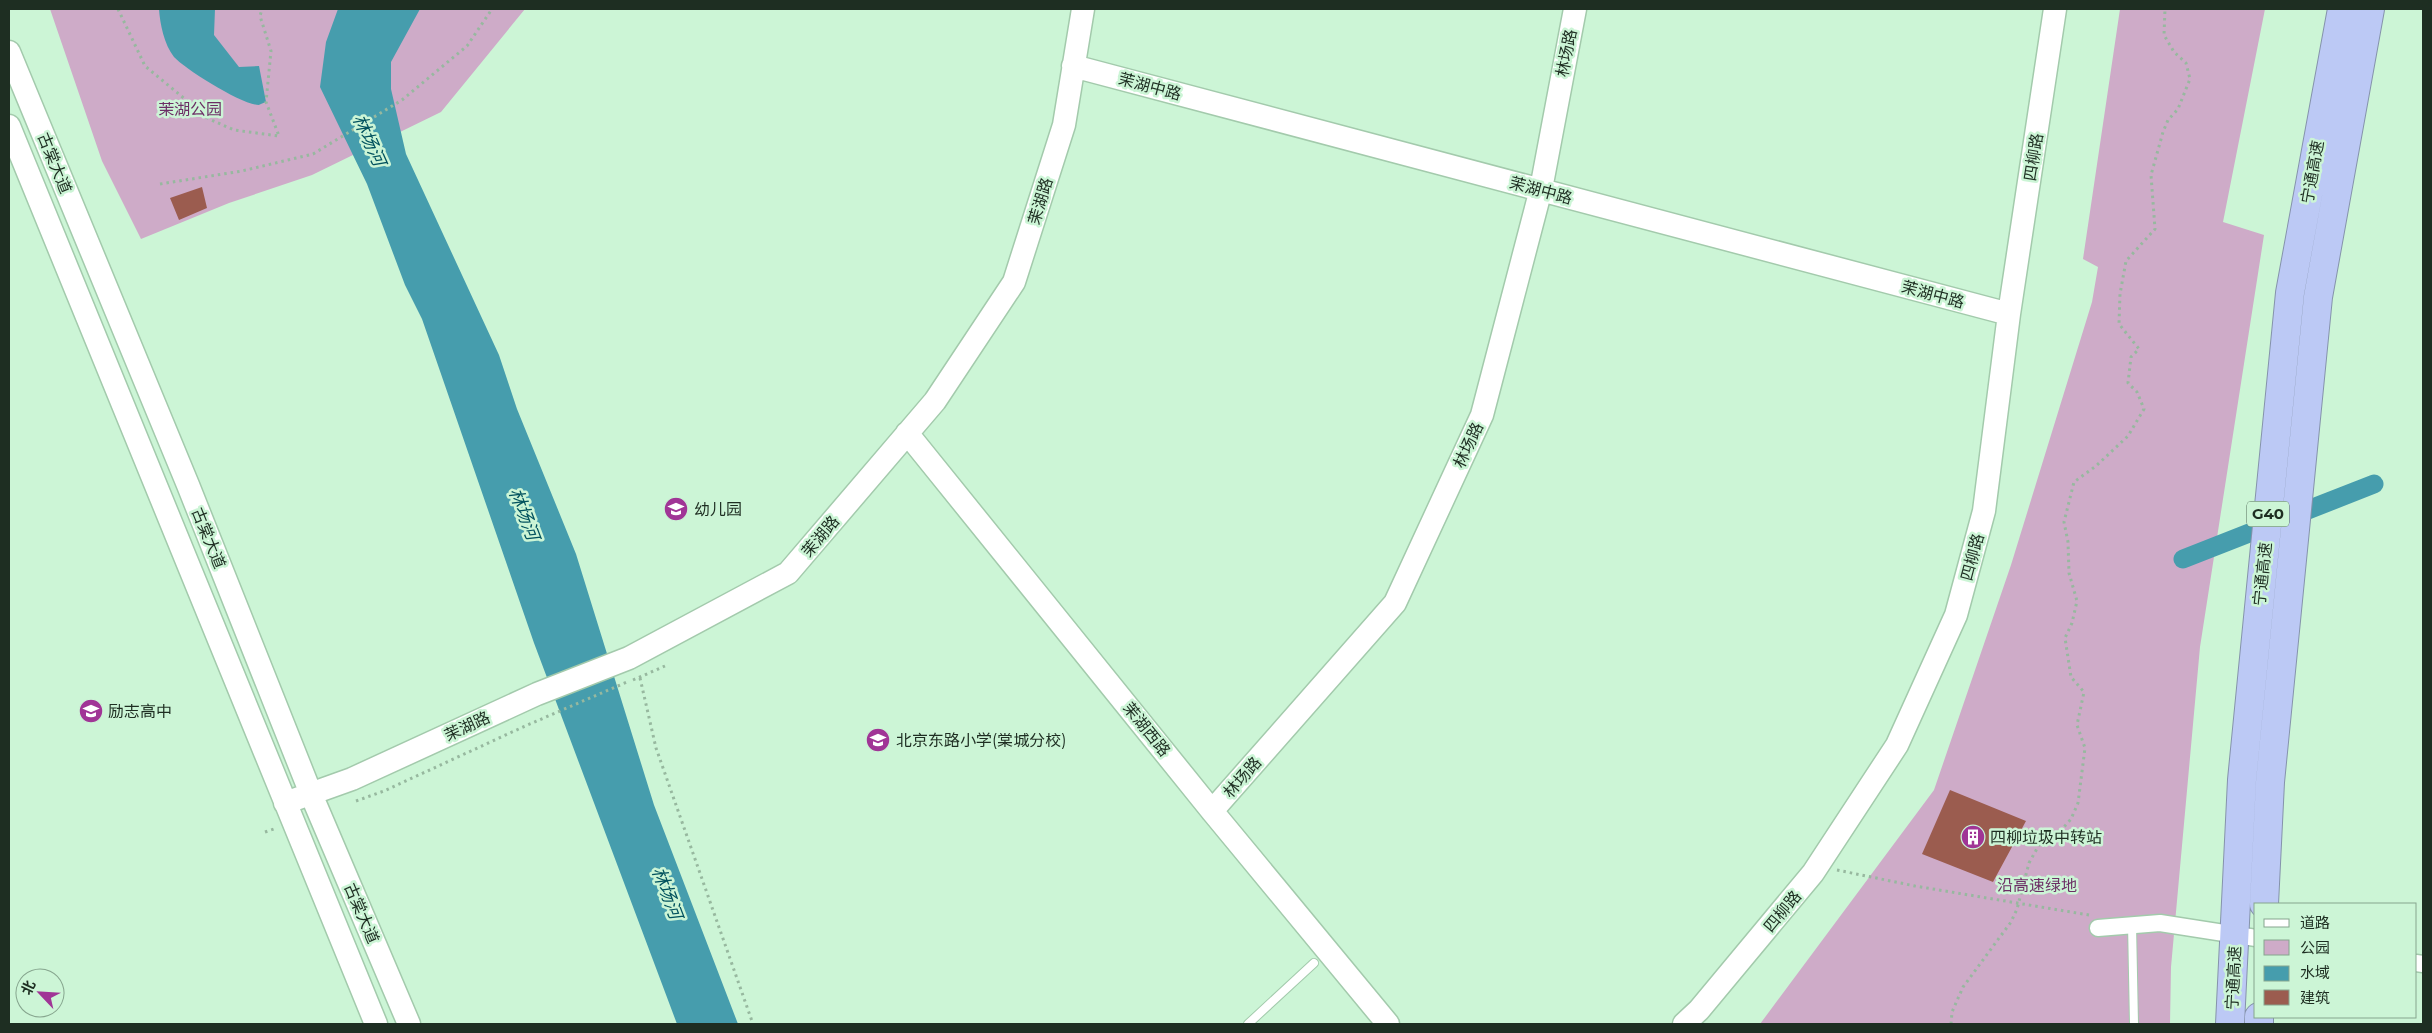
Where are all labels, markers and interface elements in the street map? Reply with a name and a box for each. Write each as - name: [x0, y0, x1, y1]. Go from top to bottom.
- street label: 林场路: [1553, 28, 1580, 78]
- street label: 茉湖中路: [1116, 69, 1183, 104]
- park label: 茉湖公园: [158, 100, 222, 119]
- water label: 林场河: [348, 111, 391, 172]
- street label: 古棠大道: [34, 130, 75, 196]
- street label: 四柳路: [2020, 132, 2047, 182]
- street label: 宁通高速: [2298, 139, 2327, 205]
- street label: 茉湖中路: [1507, 173, 1574, 208]
- street label: 茉湖路: [1024, 175, 1057, 227]
- street label: 茉湖中路: [1899, 277, 1966, 312]
- street label: 林场路: [1450, 419, 1487, 471]
- water label: 林场河: [504, 485, 545, 546]
- school or university icon: 幼儿园: [663, 496, 689, 522]
- place label: 幼儿园: [694, 500, 742, 519]
- road number: G40: [2247, 502, 2289, 526]
- street label: 古棠大道: [188, 505, 229, 571]
- street label: 茉湖路: [798, 512, 843, 561]
- street label: 四柳路: [1957, 531, 1988, 583]
- street label: 宁通高速: [2250, 541, 2275, 607]
- school or university icon: 励志高中: [78, 698, 104, 724]
- street label: 茉湖西路: [1119, 698, 1174, 760]
- place label: 励志高中: [108, 702, 172, 721]
- street label: 茉湖路: [441, 708, 493, 745]
- school or university icon: 北京东路小学(棠城分校): [865, 727, 891, 753]
- place label: 北京东路小学(棠城分校): [896, 731, 1067, 750]
- street label: 林场路: [1219, 753, 1265, 802]
- building icon: 四柳垃圾中转站: [1960, 824, 1986, 850]
- place label: 四柳垃圾中转站: [1990, 828, 2102, 847]
- water label: 林场河: [647, 864, 688, 925]
- park label: 沿高速绿地: [1997, 876, 2077, 895]
- street label: 古棠大道: [340, 880, 383, 946]
- street label: 四柳路: [1760, 887, 1805, 936]
- legend: [2254, 903, 2417, 1018]
- text: 道路: [2300, 913, 2330, 932]
- text: 公园: [2300, 938, 2330, 957]
- street label: 宁通高速: [2222, 946, 2245, 1010]
- text: 水域: [2300, 963, 2330, 982]
- north arrow: [15, 968, 65, 1018]
- text: 北: [17, 977, 39, 998]
- text: 建筑: [2300, 988, 2330, 1007]

